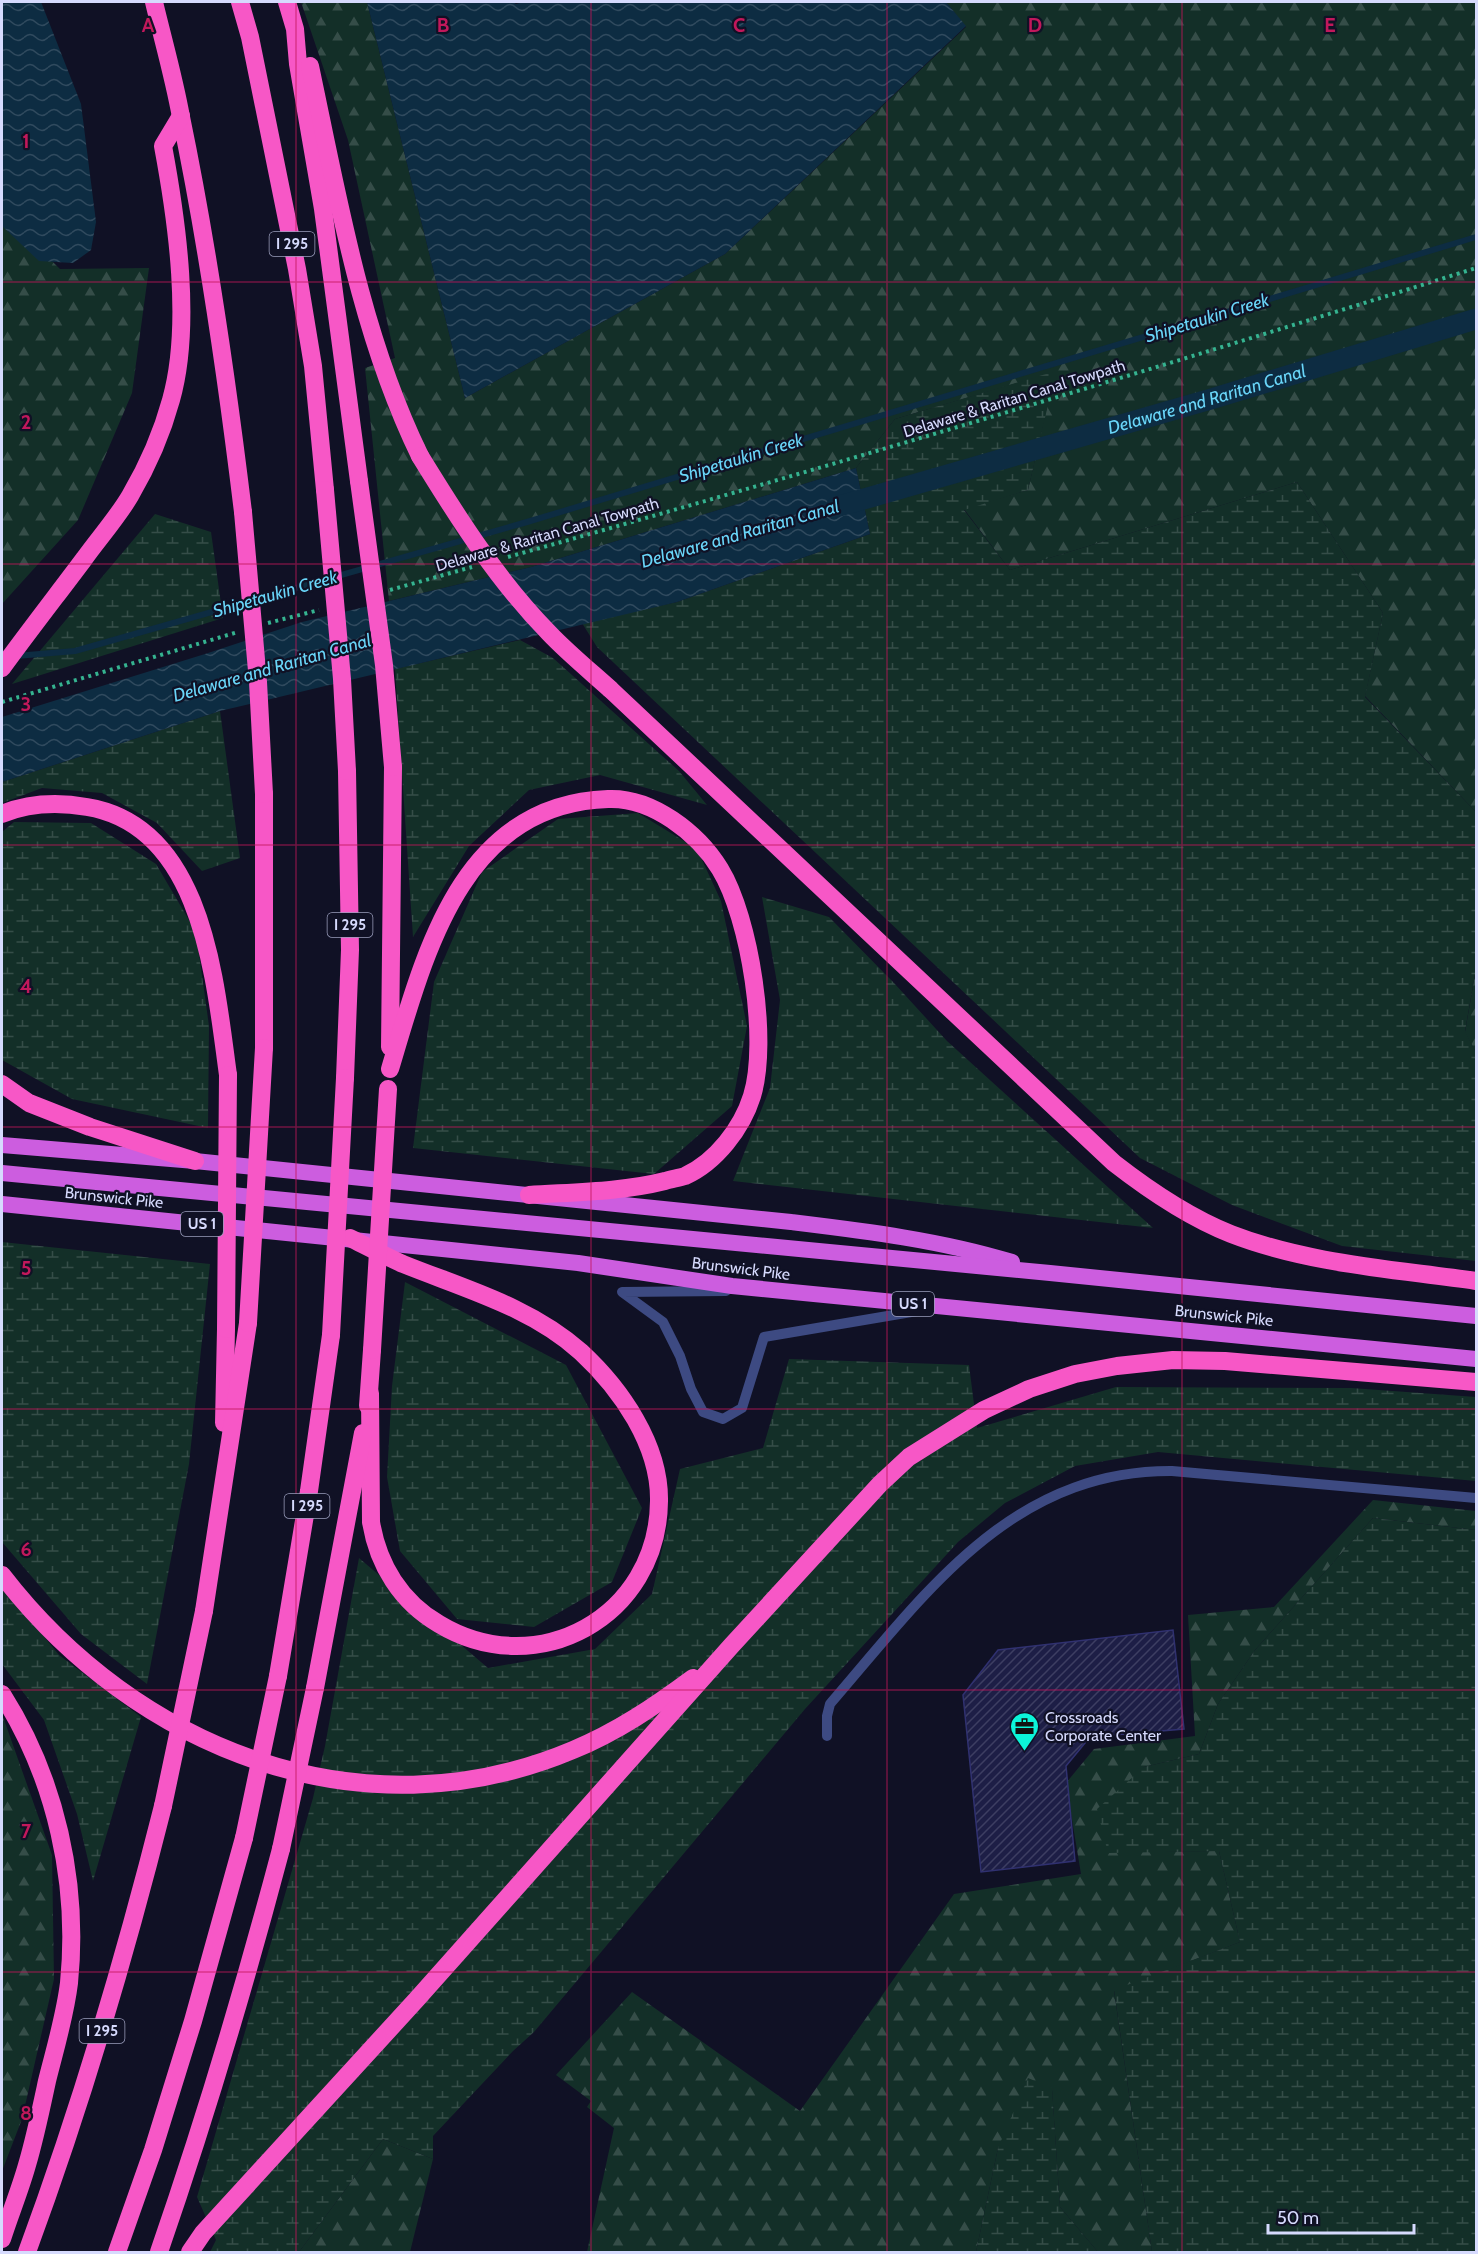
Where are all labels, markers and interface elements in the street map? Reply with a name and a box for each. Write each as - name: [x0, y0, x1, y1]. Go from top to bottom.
- text: A: [142, 13, 155, 37]
- text: B: [437, 13, 449, 37]
- text: C: [733, 13, 745, 37]
- text: D: [1028, 13, 1042, 37]
- text: E: [1324, 13, 1336, 37]
- text: 1: [22, 129, 30, 153]
- road number: I 295: [270, 232, 314, 256]
- water label: Shipetaukin Creek: [1142, 288, 1273, 347]
- street label: Delaware & Raritan Canal Towpath: [901, 356, 1127, 441]
- water label: Delaware and Raritan Canal: [1105, 360, 1309, 439]
- text: 2: [21, 410, 31, 434]
- water label: Shipetaukin Creek: [676, 428, 807, 487]
- street label: Delaware & Raritan Canal Towpath: [433, 493, 661, 575]
- water label: Delaware and Raritan Canal: [638, 495, 842, 573]
- water label: Shipetaukin Creek: [210, 565, 341, 622]
- water label: Delaware and Raritan Canal: [170, 629, 374, 707]
- text: 3: [21, 692, 31, 716]
- road number: I 295: [328, 913, 372, 937]
- text: 4: [20, 974, 32, 998]
- street label: Brunswick Pike: [64, 1183, 164, 1212]
- road number: US 1: [181, 1212, 223, 1236]
- street label: Brunswick Pike: [691, 1253, 791, 1284]
- text: 5: [21, 1256, 31, 1280]
- road number: US 1: [892, 1292, 934, 1316]
- street label: Brunswick Pike: [1174, 1301, 1274, 1330]
- road number: I 295: [284, 1494, 330, 1518]
- text: 6: [20, 1537, 32, 1561]
- place label: Crossroads Corporate Center: [1045, 1708, 1162, 1745]
- office icon: Crossroads Corporate Center: [1008, 1710, 1040, 1752]
- text: 7: [21, 1819, 32, 1843]
- road number: I 295: [80, 2019, 124, 2043]
- text: 8: [20, 2101, 32, 2125]
- scale bar: [1268, 2197, 1414, 2235]
- text: 50 m: [1277, 2207, 1319, 2229]

